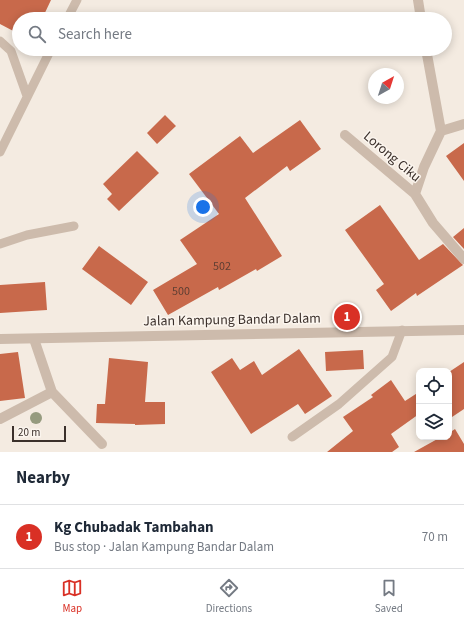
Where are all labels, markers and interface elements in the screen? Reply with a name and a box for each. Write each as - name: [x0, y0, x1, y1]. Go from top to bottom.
- search box: [12, 12, 452, 56]
- icon: search: [26, 23, 48, 45]
- text: Search here: [58, 24, 132, 45]
- north arrow: [368, 68, 404, 104]
- street label: Lorong Ciku: [359, 127, 425, 187]
- your location: [193, 197, 213, 217]
- house number: 502: [213, 258, 231, 275]
- house number: 500: [172, 283, 190, 300]
- pin: 1: [334, 302, 360, 332]
- street label: Jalan Kampung Bandar Dalam: [143, 308, 321, 332]
- map controls: [416, 368, 452, 440]
- button: locate: [416, 368, 452, 404]
- button: layers: [416, 404, 452, 440]
- scale bar: [12, 424, 66, 443]
- text: 20 m: [18, 425, 40, 440]
- text: Nearby: [16, 466, 70, 490]
- text: Kg Chubadak Tambahan: [54, 517, 214, 538]
- text: 1: [26, 528, 32, 546]
- text: 70 m: [422, 528, 448, 546]
- text: Bus stop · Jalan Kampung Bandar Dalam: [54, 538, 274, 556]
- tab: Map: [61, 577, 83, 616]
- tab: Directions: [206, 577, 252, 616]
- tab: Saved: [375, 577, 403, 616]

